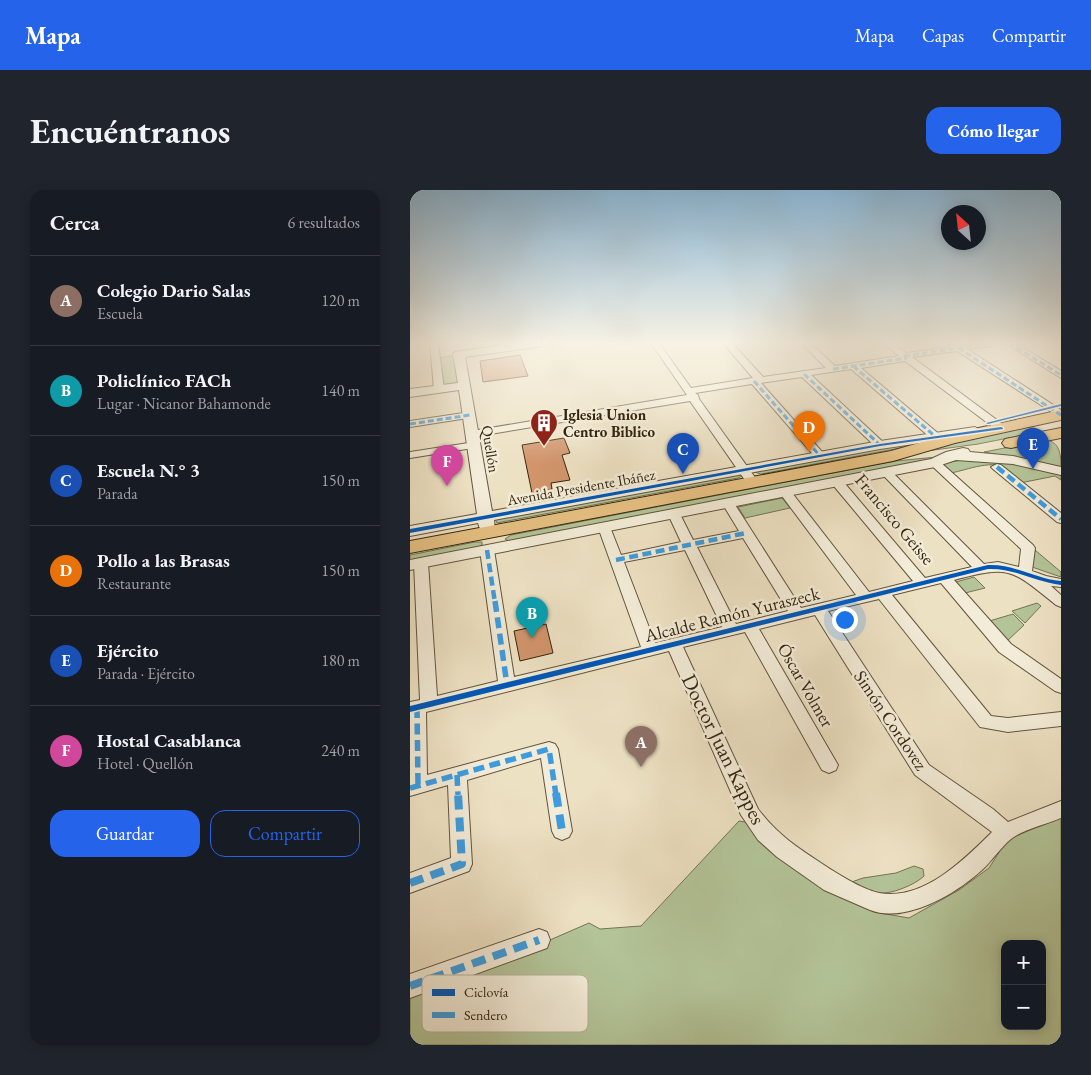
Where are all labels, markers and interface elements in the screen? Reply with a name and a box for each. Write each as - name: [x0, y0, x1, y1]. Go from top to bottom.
- text: Mapa: [25, 20, 81, 51]
- text: Mapa: [855, 24, 894, 47]
- text: Capas: [922, 24, 964, 47]
- text: Compartir: [992, 24, 1066, 47]
- button: Cómo llegar: [926, 107, 1061, 154]
- text: Encuéntranos: [30, 108, 230, 153]
- north arrow: [941, 205, 986, 250]
- text: Cerca: [50, 209, 100, 236]
- text: 6 resultados: [288, 212, 360, 233]
- text: Colegio Dario Salas: [97, 278, 251, 303]
- text: A: [60, 290, 72, 311]
- text: 120 m: [321, 290, 360, 311]
- text: Escuela: [97, 303, 143, 324]
- text: Policlínico FACh: [97, 368, 231, 393]
- text: B: [61, 380, 71, 401]
- text: 140 m: [321, 380, 360, 401]
- text: Lugar · Nicanor Bahamonde: [97, 393, 271, 414]
- place label: Iglesia Union Centro Biblico: [563, 405, 655, 441]
- building icon: Iglesia Union Centro Biblico: [529, 408, 559, 447]
- pin: D: [793, 411, 825, 452]
- street label: Quellón: [478, 424, 504, 474]
- pin: E: [1017, 428, 1049, 469]
- pin: C: [667, 433, 699, 474]
- pin: F: [431, 445, 463, 486]
- text: Escuela N.° 3: [97, 458, 200, 483]
- street label: Avenida Presidente Ibáñez: [504, 465, 657, 510]
- street label: Francisco Geisse: [850, 469, 940, 569]
- text: C: [60, 470, 72, 491]
- text: 150 m: [321, 470, 360, 491]
- text: Parada: [97, 483, 138, 504]
- text: Pollo a las Brasas: [97, 548, 230, 573]
- text: D: [60, 560, 72, 581]
- text: 150 m: [321, 560, 360, 581]
- text: Restaurante: [97, 573, 171, 594]
- street label: Alcalde Ramón Yuraszeck: [641, 581, 822, 647]
- pin: B: [516, 597, 548, 638]
- your location: [832, 607, 858, 633]
- text: Ejército: [97, 638, 159, 663]
- street label: Óscar Volmer: [773, 639, 839, 731]
- text: E: [61, 650, 71, 671]
- text: 180 m: [321, 650, 360, 671]
- text: Parada · Ejército: [97, 663, 195, 684]
- street label: Simón Cordovez: [849, 666, 933, 774]
- street label: Doctor Juan Kappes: [676, 669, 772, 829]
- pin: A: [625, 726, 657, 767]
- text: Hostal Casablanca: [97, 728, 241, 753]
- text: F: [62, 740, 70, 761]
- text: 240 m: [321, 740, 360, 761]
- text: Hotel · Quellón: [97, 753, 194, 774]
- button: Guardar: [50, 810, 200, 857]
- button: Compartir: [210, 810, 360, 857]
- map controls: [1001, 940, 1046, 1030]
- button: +: [1001, 940, 1046, 985]
- legend: [422, 975, 588, 1032]
- text: Ciclovía: [464, 983, 509, 1001]
- button: −: [1001, 985, 1046, 1030]
- text: Sendero: [464, 1006, 508, 1024]

